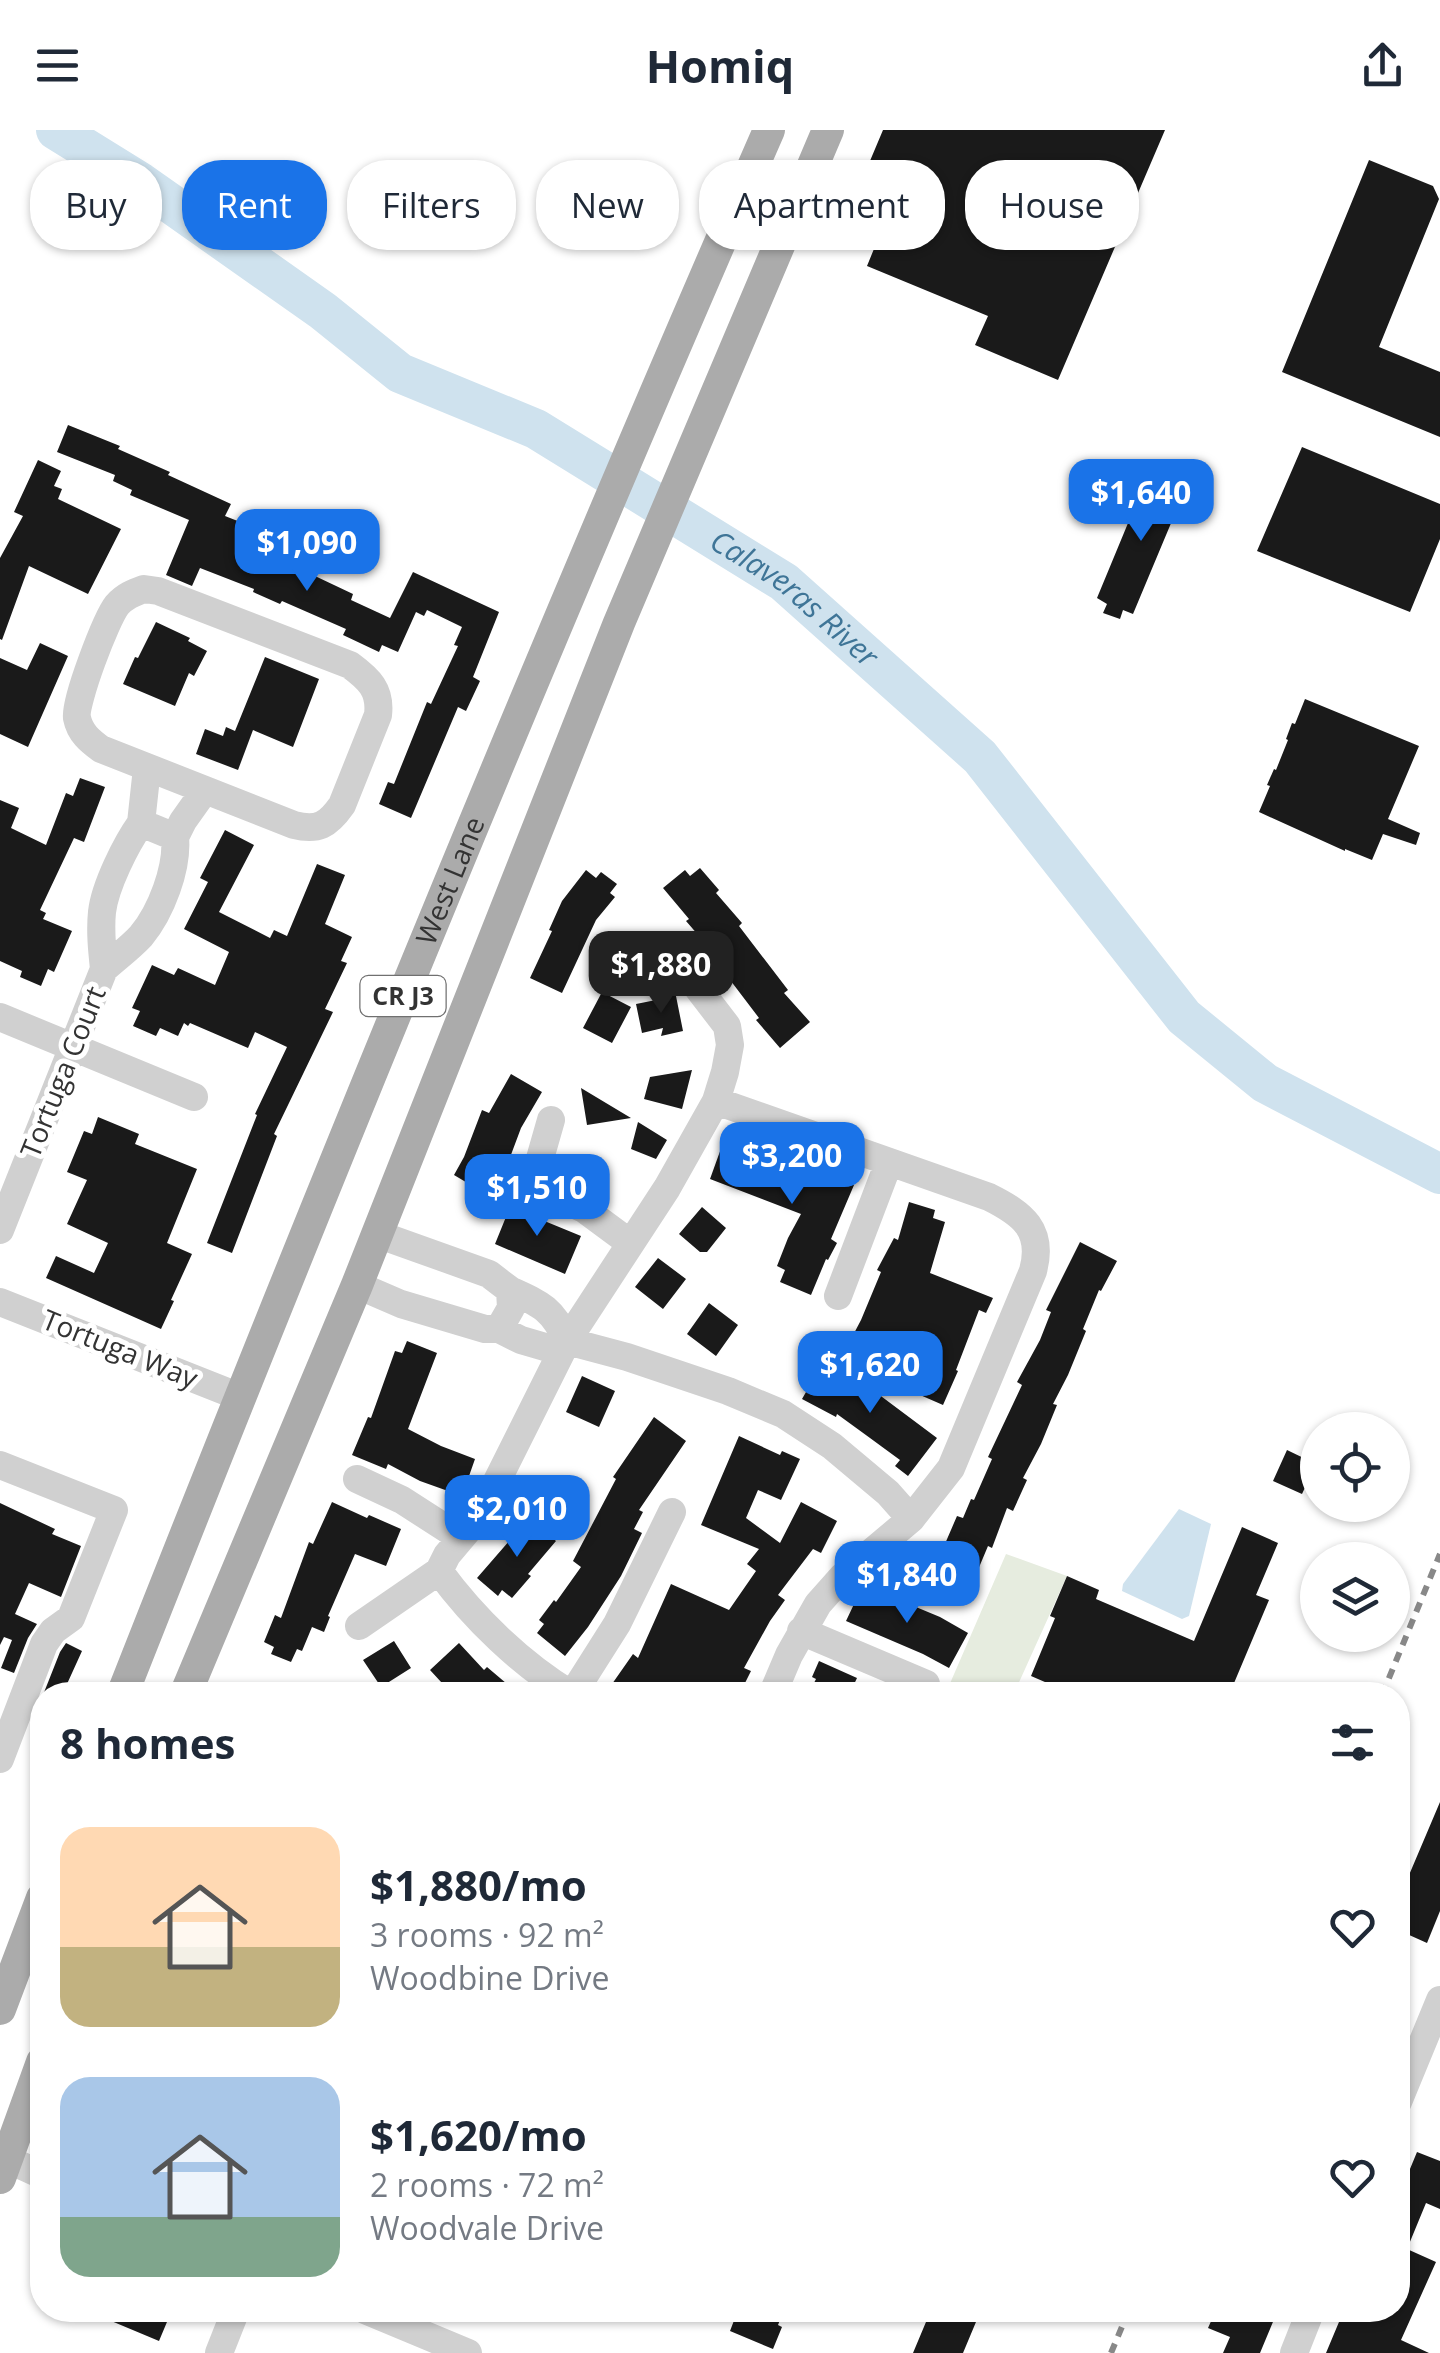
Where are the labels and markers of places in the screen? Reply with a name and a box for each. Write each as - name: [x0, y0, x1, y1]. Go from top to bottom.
- pin: $1,640: [1060, 459, 1222, 544]
- pin: $1,090: [226, 509, 388, 594]
- pin: $1,880: [580, 931, 742, 1016]
- pin: $3,200: [711, 1122, 873, 1207]
- pin: $1,510: [456, 1154, 618, 1239]
- pin: $1,620: [789, 1331, 951, 1416]
- pin: $2,010: [436, 1475, 598, 1560]
- pin: $1,840: [826, 1541, 988, 1626]

